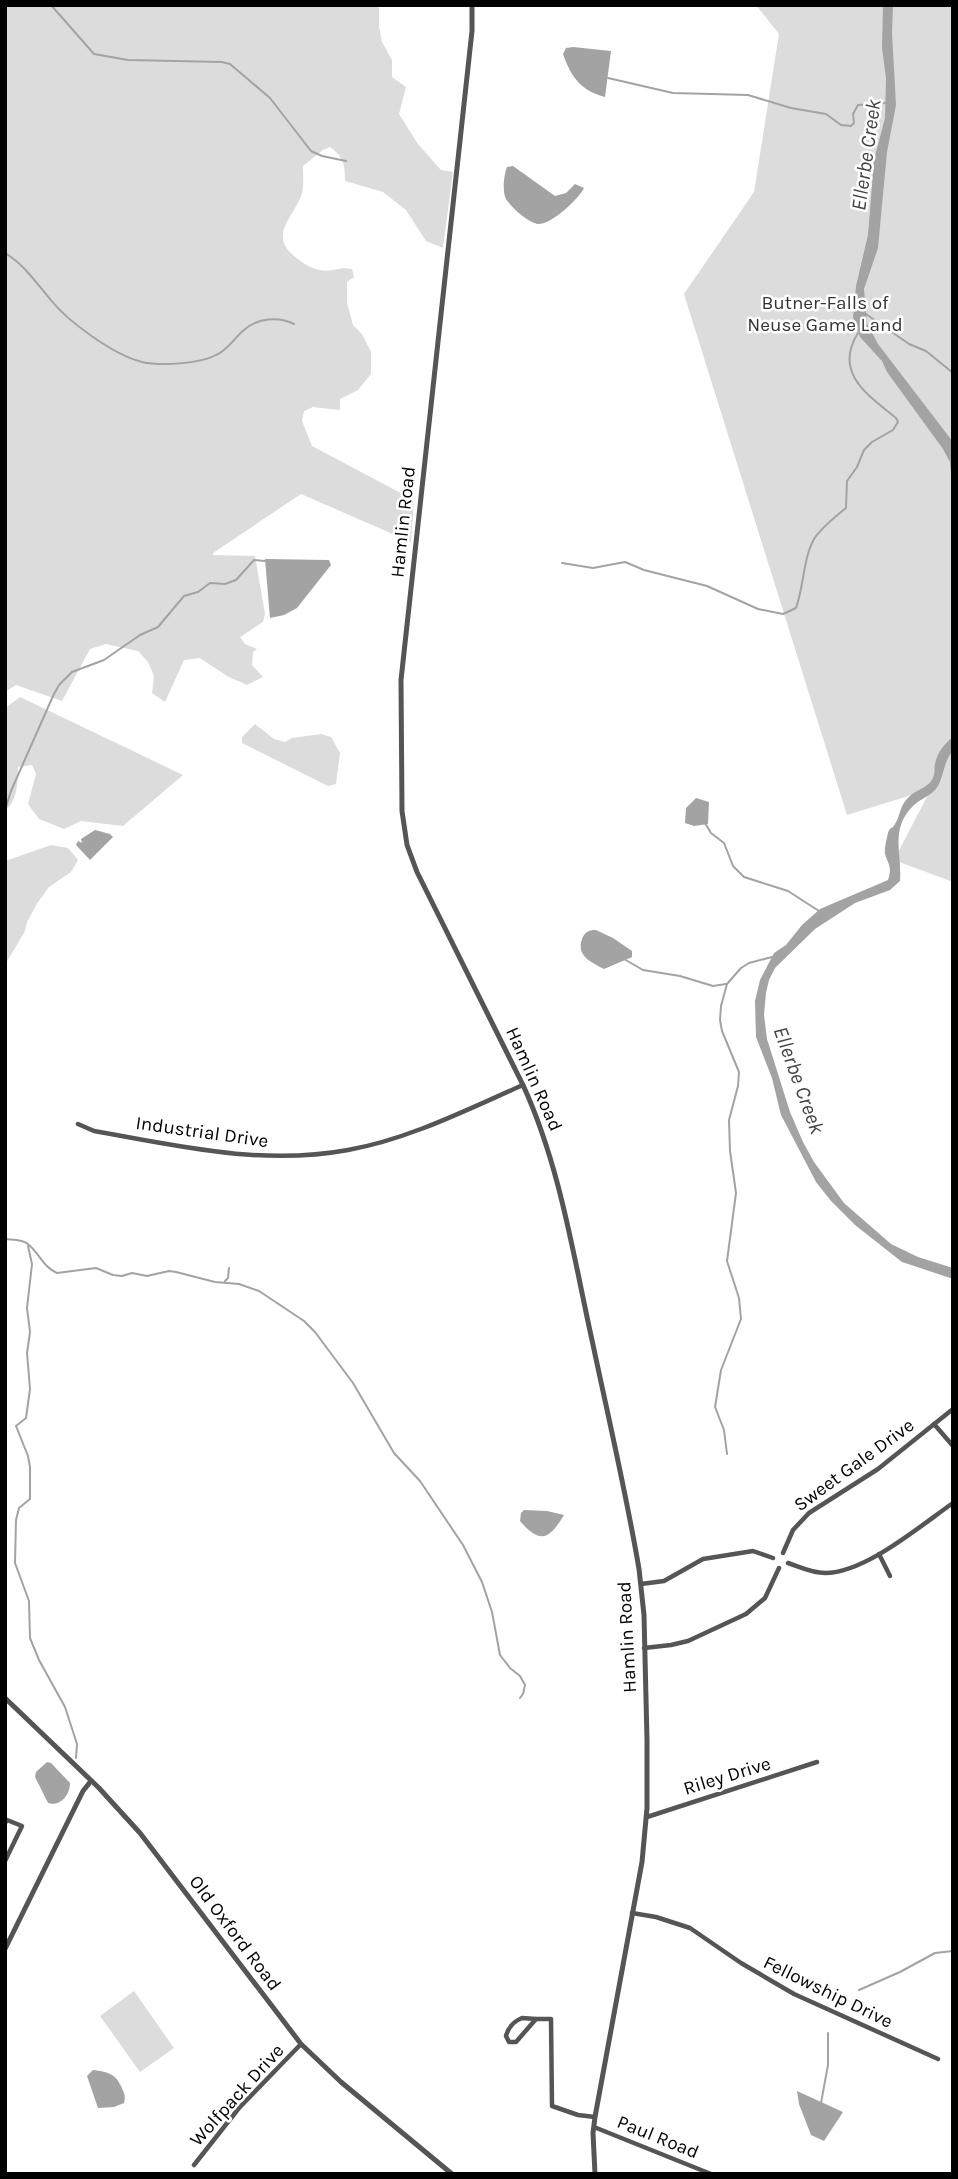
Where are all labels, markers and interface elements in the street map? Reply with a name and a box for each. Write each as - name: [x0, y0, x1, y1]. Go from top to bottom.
- water label: Ellerbe Creek: [846, 97, 886, 212]
- park label: Butner-Falls of Neuse Game Land: [747, 292, 903, 336]
- street label: Hamlin Road: [386, 465, 420, 579]
- water label: Ellerbe Creek: [769, 1023, 830, 1137]
- street label: Hamlin Road: [501, 1024, 567, 1134]
- street label: Industrial Drive: [134, 1112, 270, 1152]
- street label: Sweet Gale Drive: [790, 1414, 918, 1516]
- street label: Hamlin Road: [613, 1581, 641, 1693]
- street label: Riley Drive: [681, 1752, 773, 1800]
- street label: Old Oxford Road: [185, 1871, 285, 1995]
- street label: Fellowship Drive: [760, 1951, 896, 2033]
- street label: Wolfpack Drive: [185, 2039, 289, 2151]
- street label: Paul Road: [614, 2111, 702, 2163]

